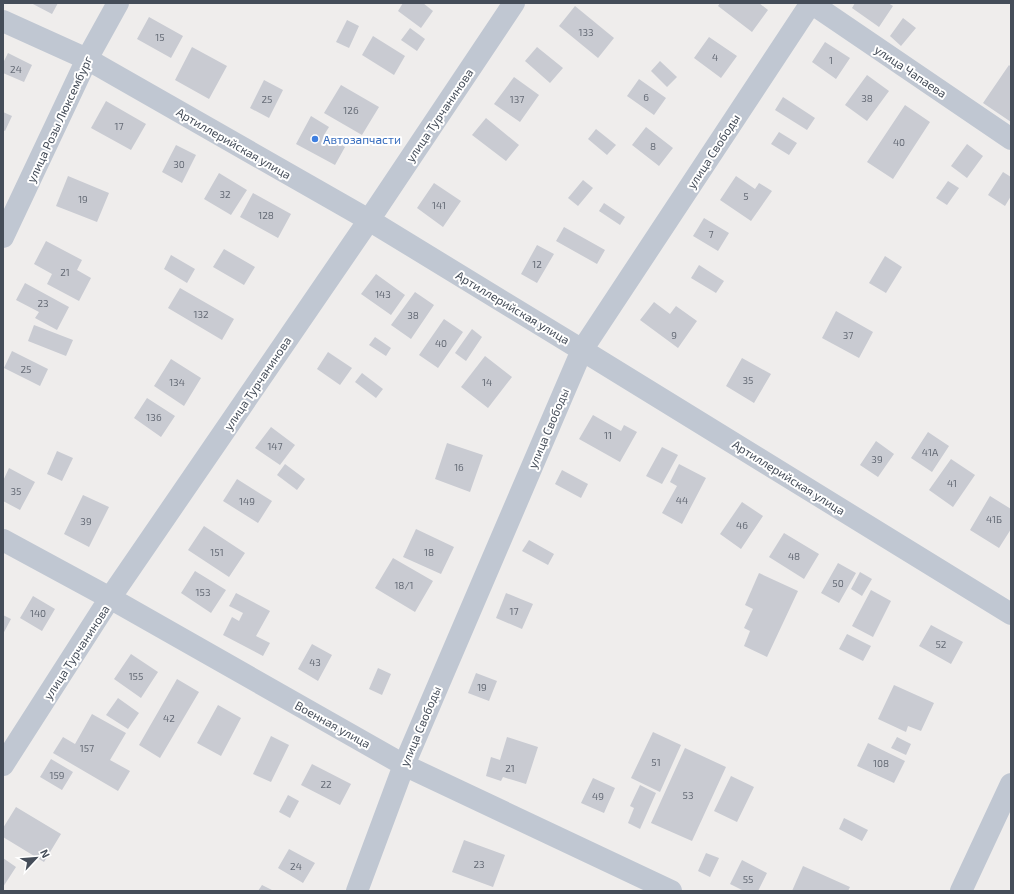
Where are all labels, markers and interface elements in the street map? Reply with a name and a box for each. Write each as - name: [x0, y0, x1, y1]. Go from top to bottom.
- house number: 133: [578, 26, 594, 38]
- house number: 15: [155, 31, 165, 43]
- street label: улица Чапаева: [872, 42, 950, 101]
- house number: 4: [712, 51, 718, 63]
- street label: улица Розы Люксембург: [23, 53, 96, 185]
- house number: 1: [829, 54, 833, 66]
- house number: 24: [10, 63, 22, 75]
- street label: улица Турчанинова: [402, 66, 476, 165]
- house number: 6: [643, 91, 649, 103]
- house number: 38: [861, 92, 873, 104]
- house number: 25: [262, 93, 272, 105]
- house number: 137: [510, 93, 524, 105]
- street label: Артиллерийская улица: [174, 104, 294, 182]
- house number: 126: [343, 104, 359, 116]
- street label: улица Свободы: [684, 111, 743, 191]
- house number: 17: [114, 120, 124, 132]
- place label: Автозапчасти: [323, 132, 401, 146]
- marker: Автозапчасти: [310, 134, 320, 144]
- house number: 40: [893, 136, 905, 148]
- house number: 8: [650, 140, 656, 152]
- house number: 30: [173, 158, 185, 170]
- house number: 32: [219, 188, 231, 200]
- house number: 5: [743, 190, 749, 202]
- house number: 19: [78, 193, 88, 205]
- house number: 141: [432, 199, 446, 211]
- house number: 128: [258, 209, 274, 221]
- house number: 7: [708, 228, 714, 240]
- house number: 12: [532, 258, 542, 270]
- house number: 21: [60, 266, 70, 278]
- street label: Артиллерийская улица: [453, 267, 572, 347]
- house number: 143: [375, 288, 391, 300]
- house number: 23: [37, 297, 49, 309]
- house number: 132: [193, 308, 209, 320]
- house number: 38: [407, 309, 419, 321]
- house number: 9: [671, 329, 677, 341]
- house number: 37: [843, 329, 853, 341]
- street label: улица Турчанинова: [220, 334, 294, 433]
- house number: 40: [435, 337, 447, 349]
- house number: 25: [21, 363, 31, 375]
- house number: 35: [743, 374, 753, 386]
- house number: 134: [169, 376, 185, 388]
- house number: 14: [482, 376, 492, 388]
- street label: улица Свободы: [525, 386, 572, 471]
- house number: 136: [146, 411, 162, 423]
- house number: 11: [604, 429, 612, 441]
- street label: Артиллерийская улица: [730, 437, 848, 518]
- house number: 147: [267, 440, 283, 452]
- house number: 41А: [922, 446, 939, 458]
- house number: 39: [871, 453, 883, 465]
- house number: 16: [454, 461, 464, 473]
- house number: 41: [947, 477, 957, 489]
- house number: 35: [11, 485, 21, 497]
- house number: 44: [676, 494, 688, 506]
- house number: 149: [239, 495, 255, 507]
- house number: 41Б: [986, 513, 1002, 525]
- house number: 39: [80, 515, 92, 527]
- house number: 46: [736, 519, 748, 531]
- house number: 151: [210, 546, 224, 558]
- house number: 18: [424, 546, 434, 558]
- house number: 48: [788, 550, 800, 562]
- house number: 50: [832, 577, 844, 589]
- house number: 18/1: [394, 579, 414, 591]
- house number: 153: [196, 586, 210, 598]
- street label: улица Турчанинова: [40, 602, 113, 702]
- house number: 17: [509, 605, 519, 617]
- house number: 140: [30, 607, 46, 619]
- house number: 52: [936, 638, 947, 650]
- house number: 43: [309, 656, 321, 668]
- house number: 155: [129, 670, 143, 682]
- house number: 19: [477, 681, 487, 693]
- street label: улица Свободы: [397, 684, 444, 769]
- street label: Военная улица: [292, 697, 373, 751]
- house number: 42: [163, 712, 175, 724]
- house number: 157: [80, 742, 94, 754]
- house number: 51: [651, 756, 661, 768]
- house number: 108: [873, 757, 889, 769]
- house number: 21: [505, 762, 515, 774]
- house number: 159: [49, 769, 65, 781]
- house number: 22: [320, 778, 332, 790]
- house number: 53: [683, 789, 693, 801]
- house number: 49: [592, 790, 604, 802]
- north arrow: [16, 838, 56, 878]
- text: N: [38, 847, 53, 860]
- house number: 23: [473, 858, 485, 870]
- house number: 24: [290, 860, 302, 872]
- house number: 55: [743, 873, 753, 885]

